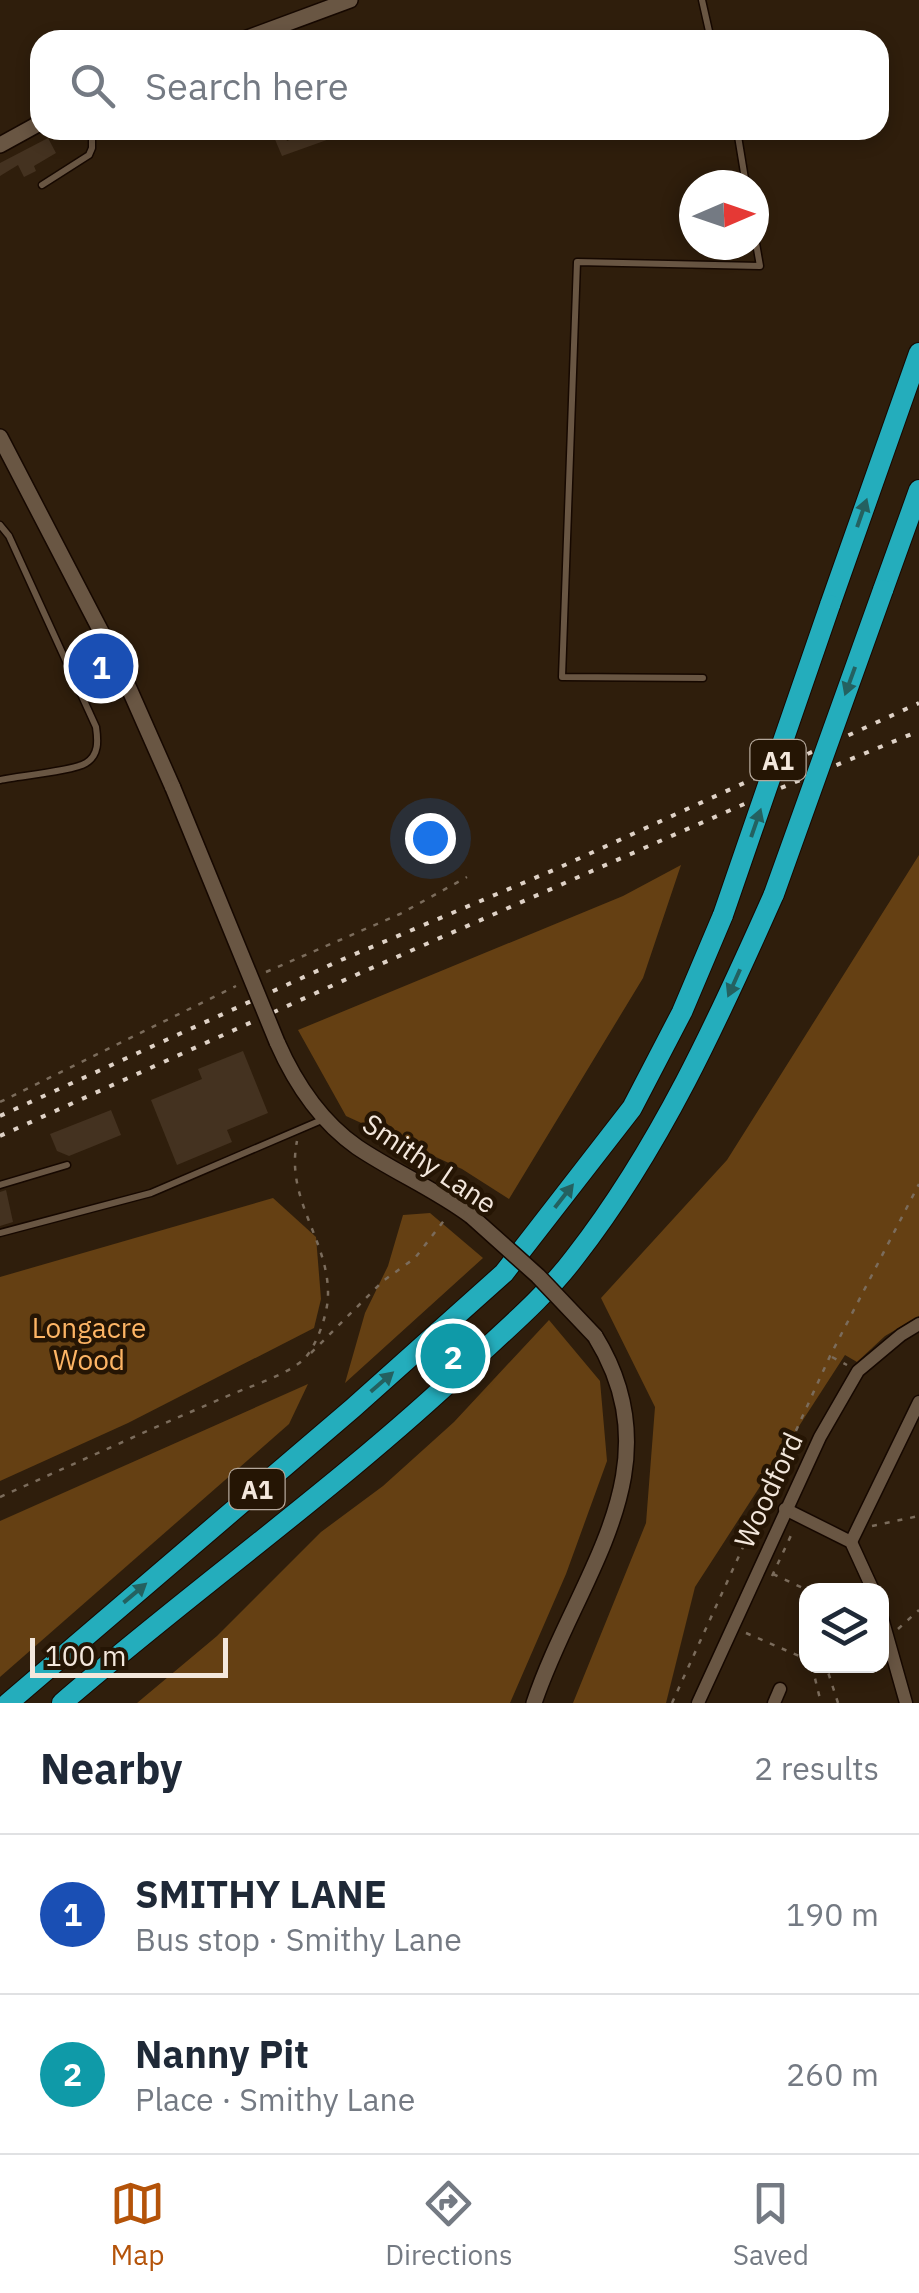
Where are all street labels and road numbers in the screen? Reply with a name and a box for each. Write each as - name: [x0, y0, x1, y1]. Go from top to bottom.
- road number: A1: [750, 740, 806, 780]
- street label: Smithy Lane: [356, 1105, 504, 1221]
- street label: Woodford: [725, 1426, 811, 1554]
- road number: A1: [230, 1469, 284, 1509]

